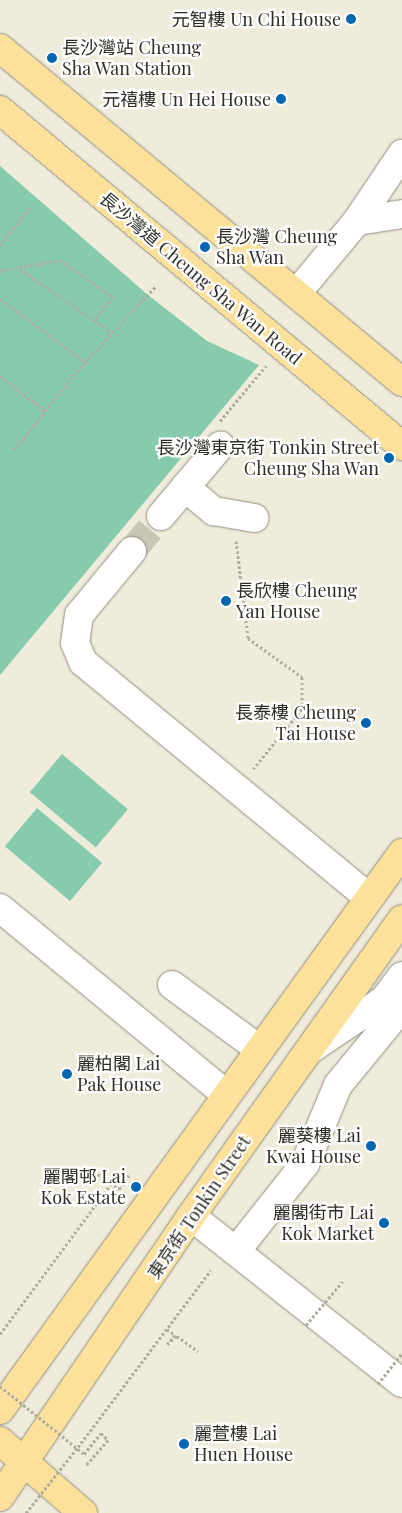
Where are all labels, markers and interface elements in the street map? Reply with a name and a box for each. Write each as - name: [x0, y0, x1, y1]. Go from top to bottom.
- place label: 元智樓 Un Chi House: [172, 8, 341, 30]
- marker: 元智樓 Un Chi House: [345, 13, 357, 25]
- place label: 長沙灣站 Cheung Sha Wan Station: [62, 37, 201, 80]
- marker: 長沙灣站 Cheung Sha Wan Station: [46, 52, 58, 64]
- place label: 元禧樓 Un Hei House: [102, 88, 271, 110]
- marker: 元禧樓 Un Hei House: [275, 93, 287, 105]
- street label: 長沙灣道 Cheung Sha Wan Road: [95, 187, 307, 369]
- place label: 長沙灣 Cheung Sha Wan: [216, 226, 337, 268]
- marker: 長沙灣 Cheung Sha Wan: [198, 240, 212, 254]
- place label: 長沙灣東京街 Tonkin Street Cheung Sha Wan: [157, 437, 379, 479]
- marker: 長沙灣東京街 Tonkin Street Cheung Sha Wan: [383, 452, 395, 464]
- place label: 長欣樓 Cheung Yan House: [236, 580, 357, 622]
- marker: 長欣樓 Cheung Yan House: [220, 595, 232, 607]
- place label: 長泰樓 Cheung Tai House: [235, 702, 356, 744]
- marker: 長泰樓 Cheung Tai House: [360, 717, 372, 729]
- place label: 麗柏閣 Lai Pak House: [77, 1053, 162, 1096]
- marker: 麗柏閣 Lai Pak House: [61, 1068, 73, 1080]
- place label: 麗葵樓 Lai Kwai House: [266, 1125, 361, 1168]
- street label: 東京街 Tonkin Street: [143, 1131, 255, 1283]
- marker: 麗葵樓 Lai Kwai House: [365, 1140, 377, 1152]
- place label: 麗閣邨 Lai Kok Estate: [40, 1166, 126, 1208]
- marker: 麗閣邨 Lai Kok Estate: [130, 1181, 142, 1193]
- place label: 麗閣街市 Lai Kok Market: [273, 1202, 374, 1244]
- marker: 麗閣街市 Lai Kok Market: [378, 1217, 390, 1229]
- place label: 麗萱樓 Lai Huen House: [194, 1423, 293, 1466]
- marker: 麗萱樓 Lai Huen House: [178, 1438, 190, 1450]

